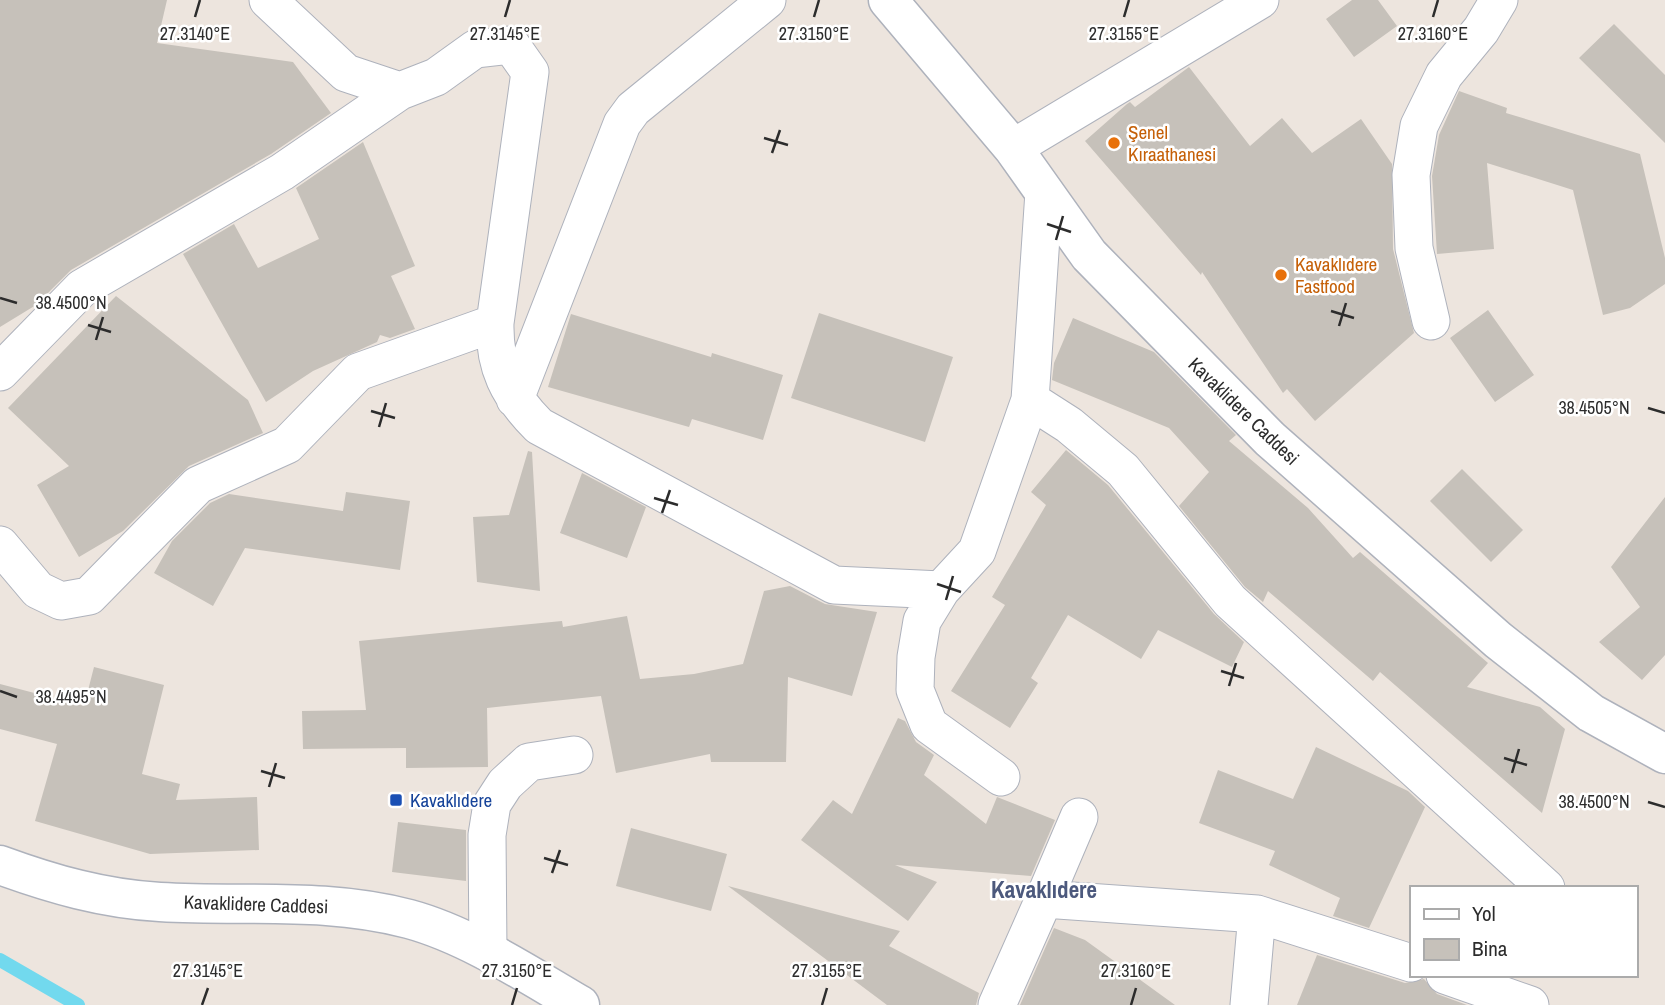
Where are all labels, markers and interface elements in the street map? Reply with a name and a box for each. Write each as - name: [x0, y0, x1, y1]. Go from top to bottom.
- text: 27.3140°E: [160, 21, 230, 46]
- text: 27.3145°E: [470, 21, 540, 46]
- text: 27.3150°E: [779, 21, 849, 46]
- text: 27.3155°E: [1089, 21, 1159, 46]
- text: 27.3160°E: [1398, 21, 1468, 46]
- place label: Şenel Kıraathanesi: [1128, 119, 1216, 167]
- marker: Şenel Kıraathanesi: [1106, 135, 1122, 151]
- place label: Kavaklıdere Fastfood: [1295, 251, 1377, 299]
- marker: Kavaklıdere Fastfood: [1273, 267, 1289, 283]
- text: 38.4500°N: [35, 290, 107, 315]
- street label: Kavaklidere Caddesi: [1183, 351, 1305, 471]
- text: 38.4505°N: [1558, 395, 1630, 420]
- text: 38.4495°N: [35, 684, 107, 709]
- place label: Kavaklıdere: [410, 787, 492, 813]
- text: 38.4500°N: [1558, 789, 1630, 814]
- marker: Kavaklıdere: [388, 792, 404, 808]
- district label: Kavaklıdere: [991, 874, 1097, 905]
- legend: [1410, 886, 1637, 977]
- street label: Kavaklidere Caddesi: [183, 888, 329, 920]
- text: Yol: [1472, 899, 1496, 928]
- text: Bina: [1472, 934, 1508, 963]
- text: 27.3145°E: [173, 958, 243, 983]
- text: 27.3150°E: [482, 958, 552, 983]
- text: 27.3155°E: [792, 958, 862, 983]
- text: 27.3160°E: [1101, 958, 1171, 983]

